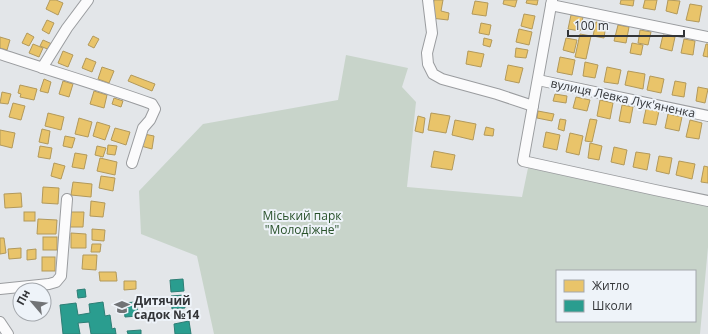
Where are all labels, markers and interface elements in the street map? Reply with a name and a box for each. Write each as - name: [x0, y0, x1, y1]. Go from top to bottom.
- scale bar: [568, 12, 684, 38]
- text: 100 m: [574, 17, 609, 34]
- street label: вулиця Левка Лук'яненка: [549, 74, 697, 122]
- park label: Міський парк "Молодіжне": [263, 207, 342, 238]
- legend: [556, 270, 696, 322]
- text: Житло: [592, 277, 629, 294]
- north arrow: [12, 282, 52, 322]
- text: Пн: [12, 287, 33, 307]
- place label: Дитячий садок №14: [134, 292, 200, 323]
- text: Школи: [592, 297, 632, 314]
- school or university icon: Дитячий садок №14: [113, 298, 131, 316]

